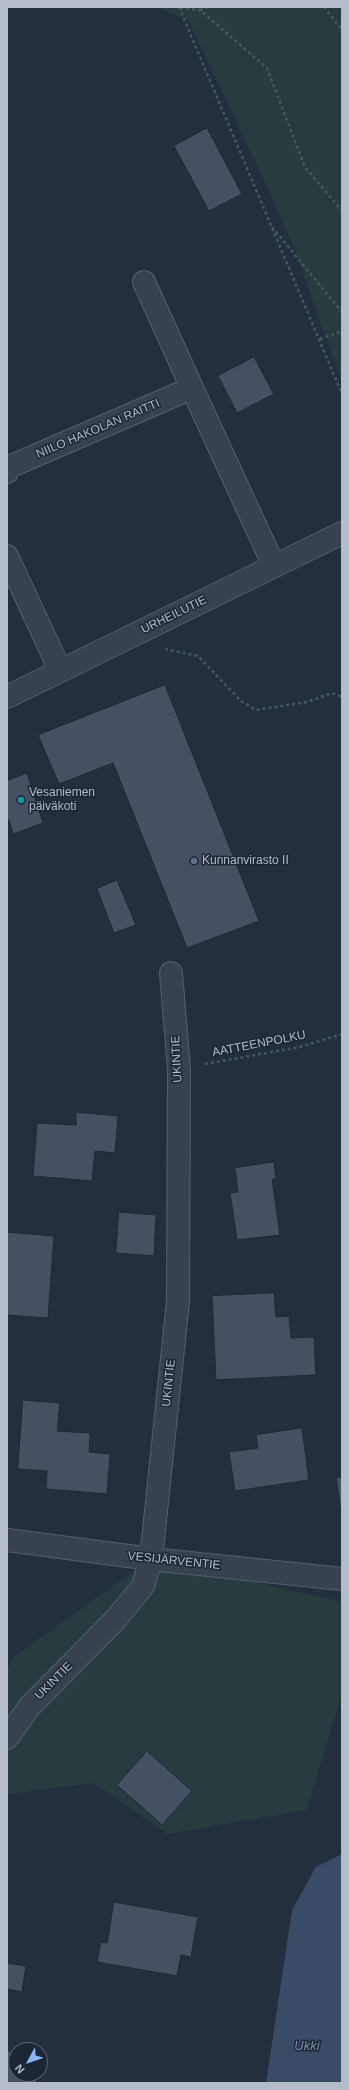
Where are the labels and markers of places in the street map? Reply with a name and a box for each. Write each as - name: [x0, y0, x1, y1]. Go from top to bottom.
- place label: Vesaniemen päiväkoti: [29, 786, 95, 814]
- marker: Vesaniemen päiväkoti: [16, 795, 26, 805]
- place label: Kunnanvirasto II: [202, 854, 289, 868]
- marker: Kunnanvirasto II: [189, 856, 199, 866]

